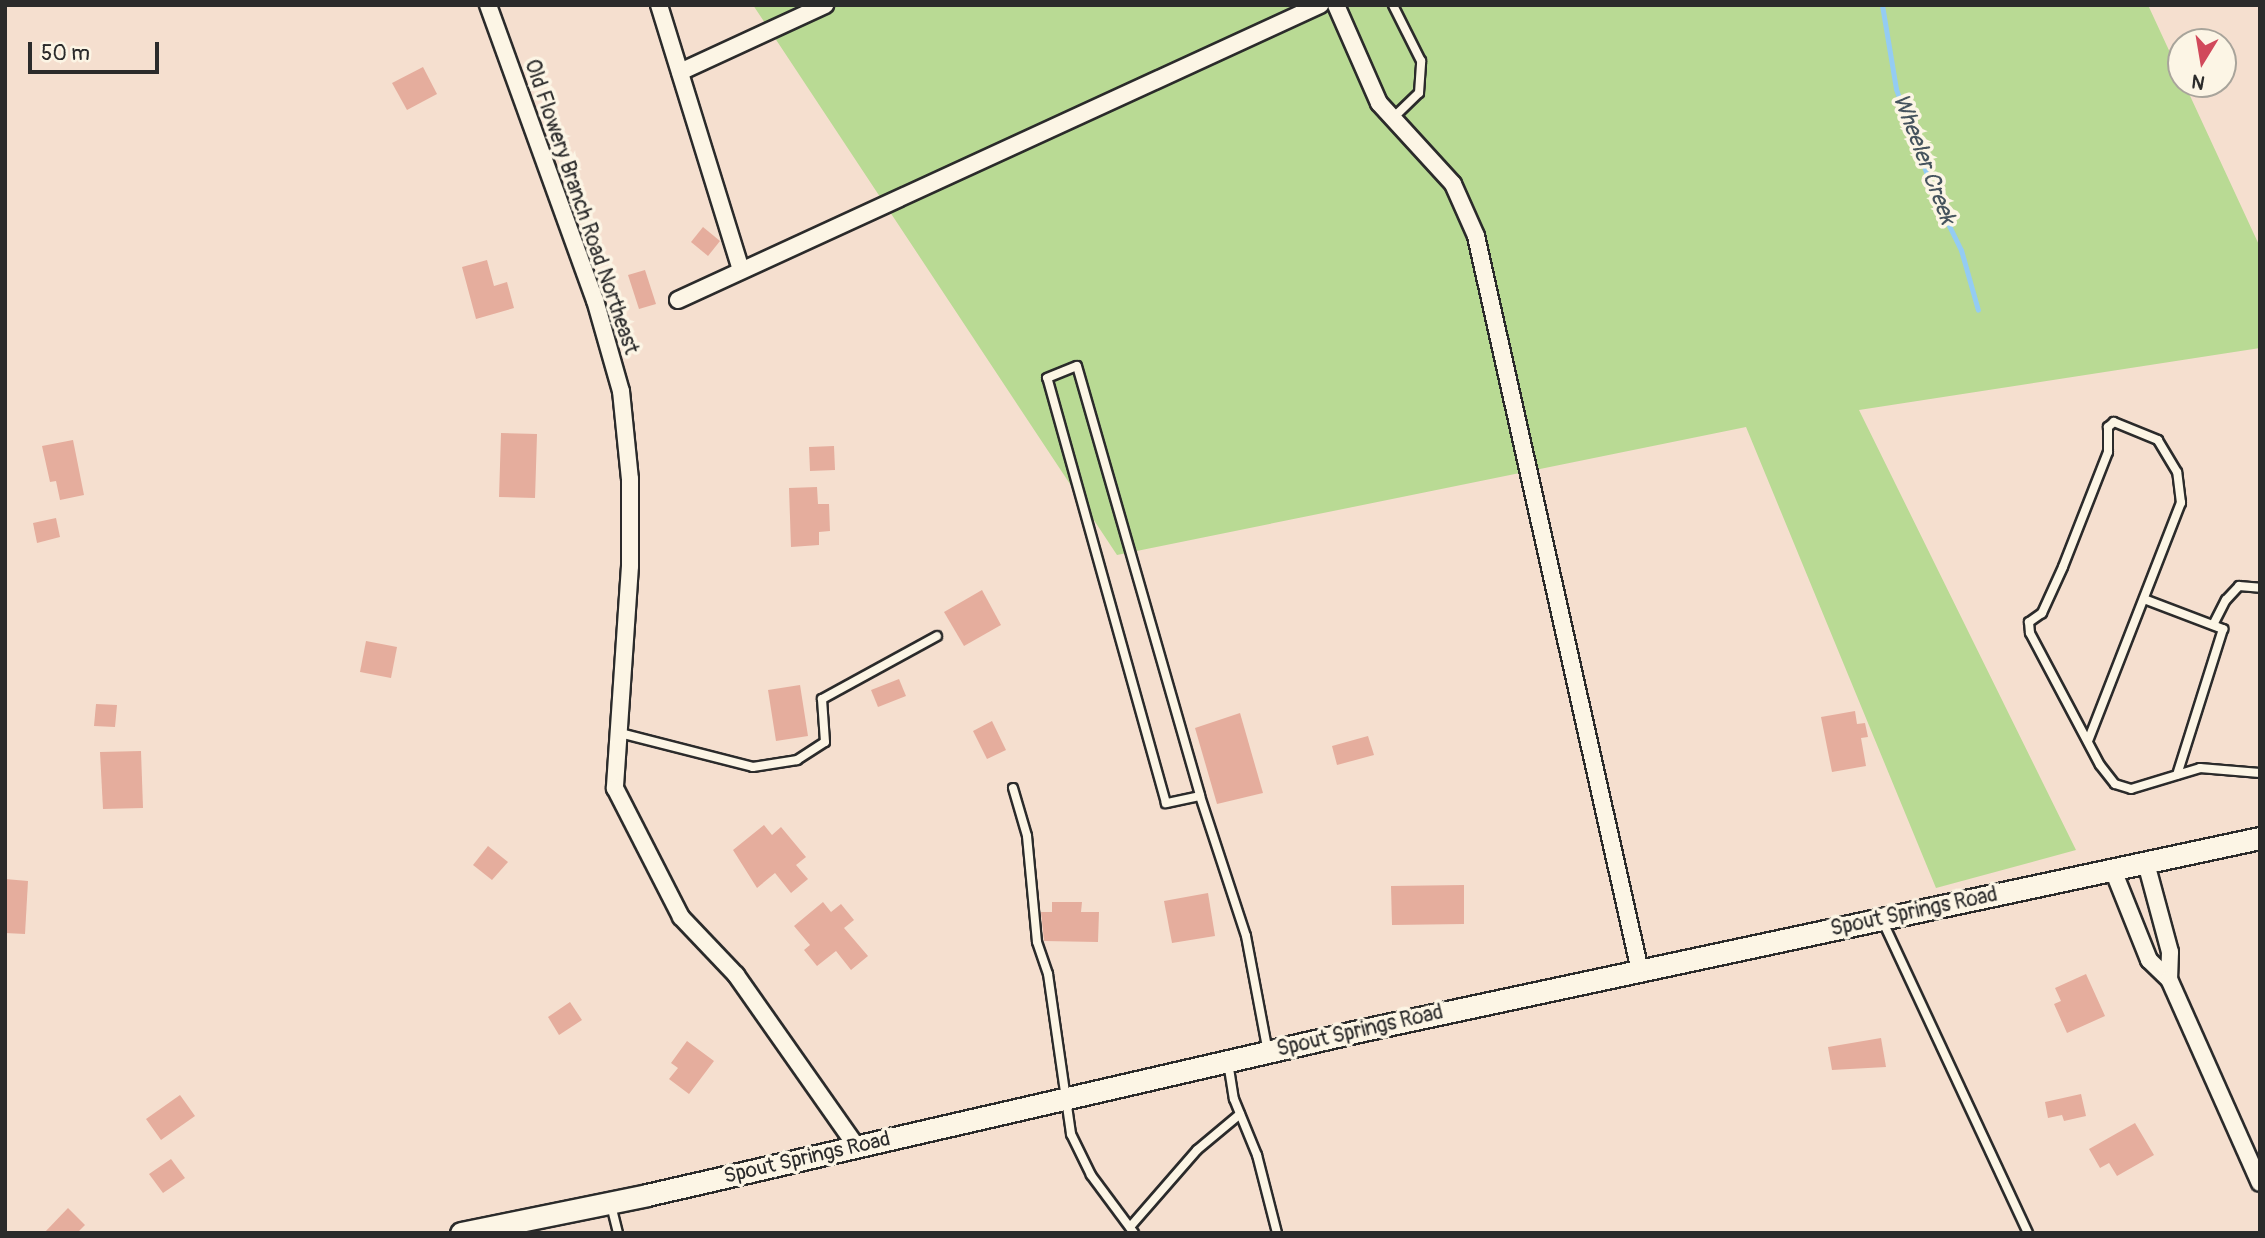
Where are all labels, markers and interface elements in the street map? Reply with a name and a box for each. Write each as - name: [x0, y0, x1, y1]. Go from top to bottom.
- scale bar: [32, 28, 163, 72]
- north arrow: [2167, 28, 2237, 98]
- text: 50 m: [41, 40, 90, 67]
- street label: Old Flowery Branch Road Northeast: [519, 56, 643, 358]
- text: N: [2190, 69, 2207, 95]
- water label: Wheeler Creek: [1887, 90, 1961, 228]
- street label: Spout Springs Road: [1828, 882, 2000, 942]
- street label: Spout Springs Road: [1274, 1000, 1446, 1062]
- street label: Spout Springs Road: [721, 1127, 893, 1189]

